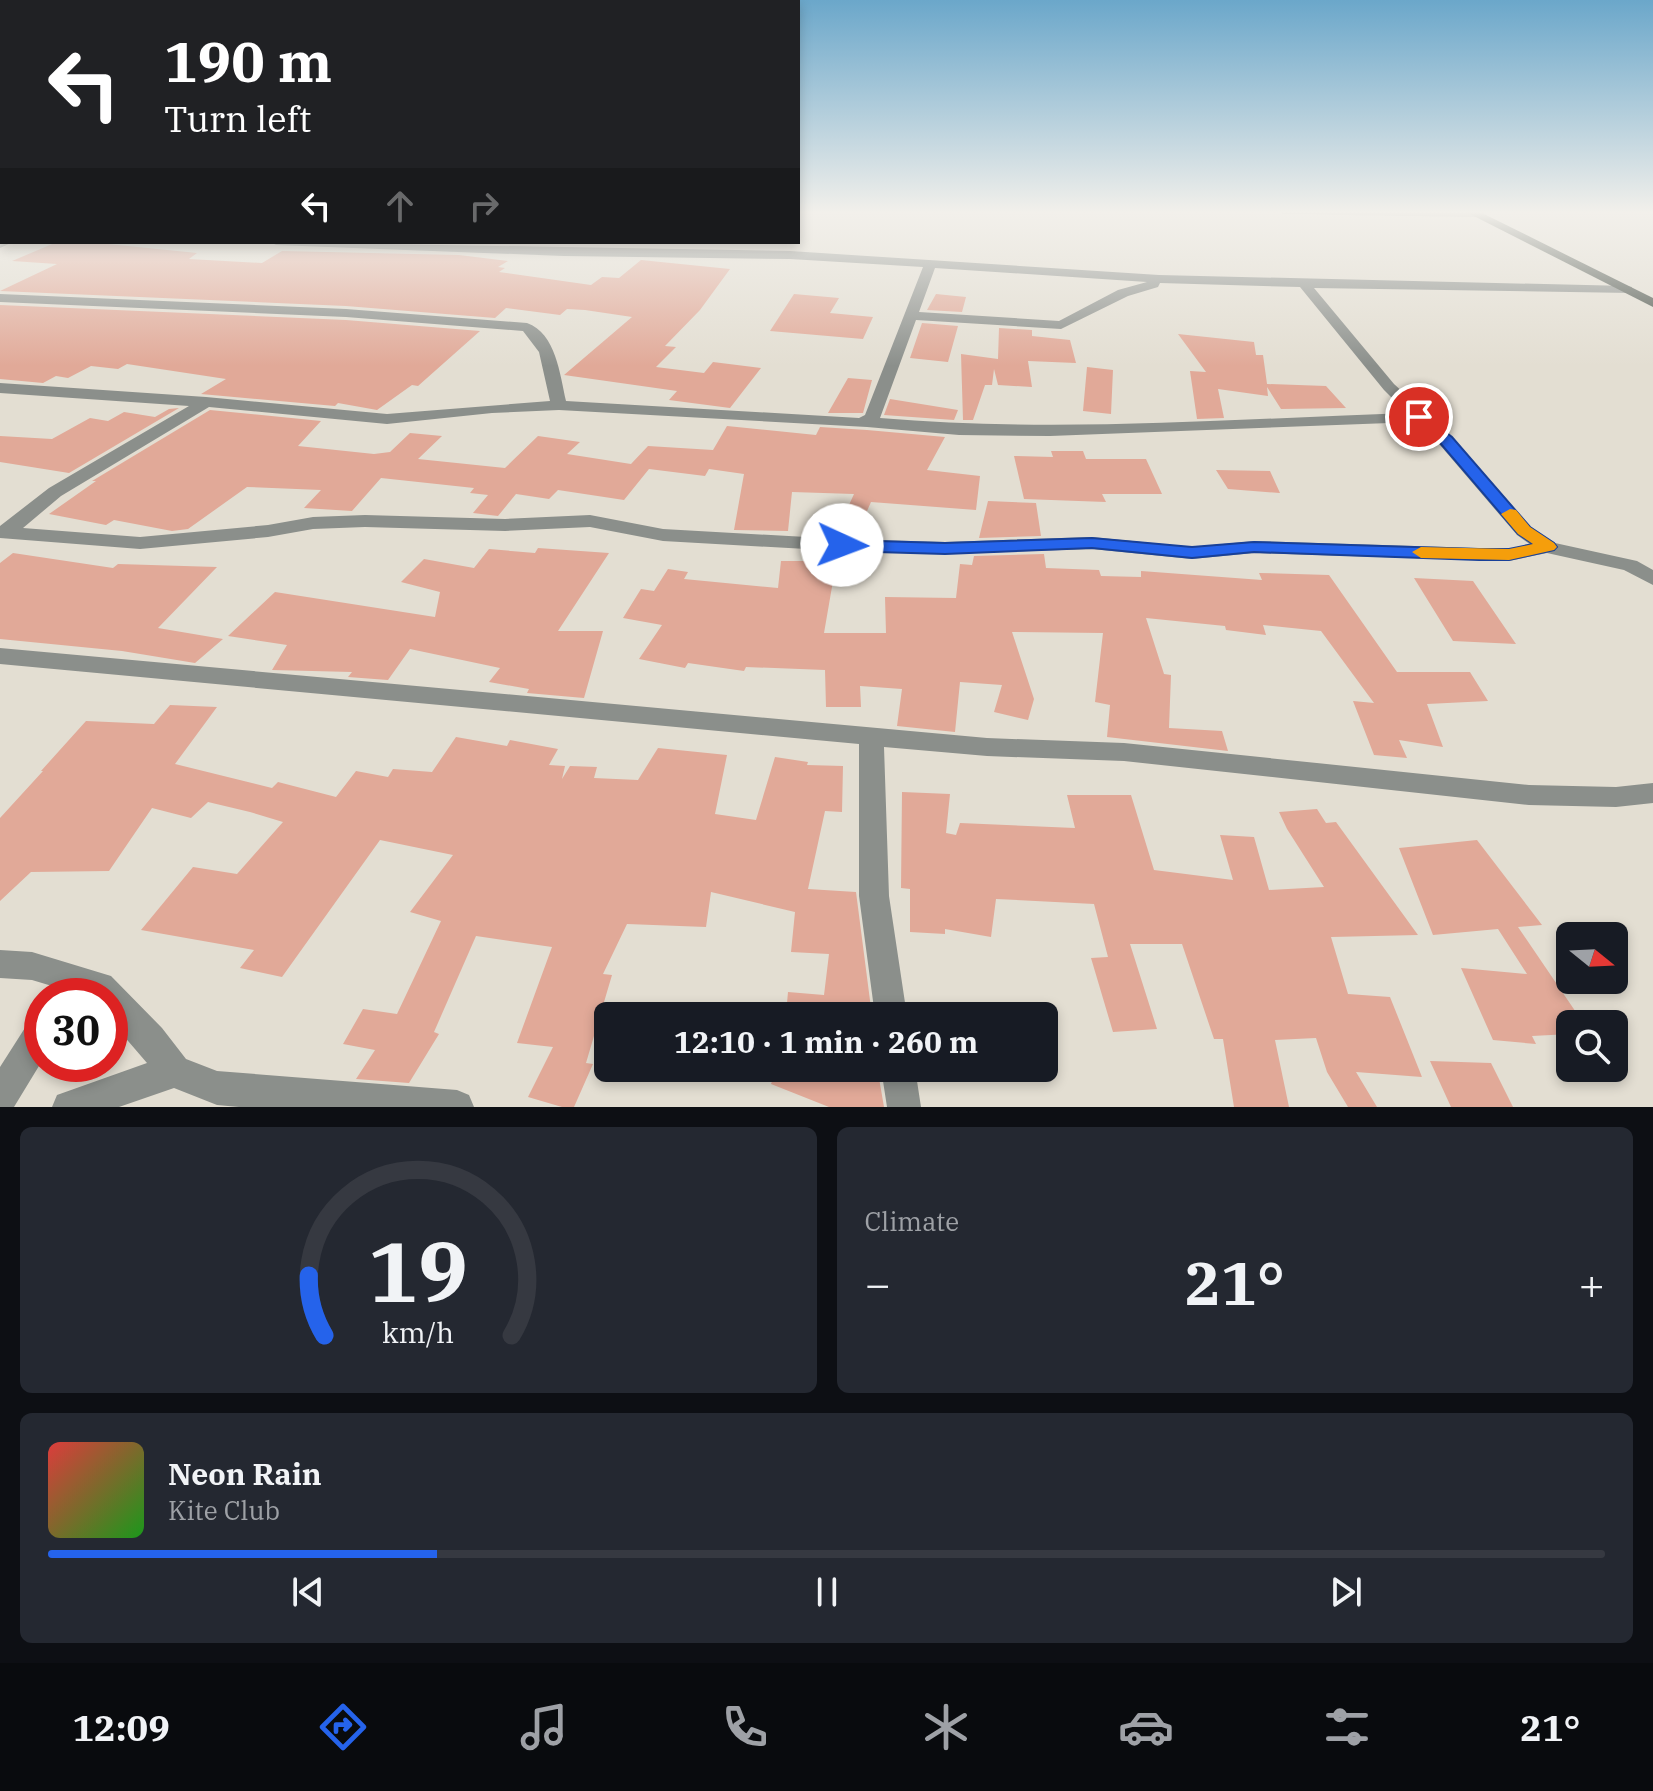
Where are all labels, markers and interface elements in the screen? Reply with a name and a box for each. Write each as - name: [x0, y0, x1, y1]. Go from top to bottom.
- text: 190 m: [164, 25, 332, 97]
- icon: left: [32, 32, 136, 136]
- text: Turn left: [164, 95, 311, 142]
- icon: left: [294, 184, 338, 228]
- icon: ahead: [378, 184, 422, 228]
- icon: right: [462, 184, 506, 228]
- pin: [1385, 383, 1453, 451]
- icon: arrive: [1397, 395, 1441, 439]
- position arrow: [800, 503, 884, 587]
- north arrow: [1556, 922, 1628, 994]
- map controls: [1556, 922, 1628, 1082]
- speed limit sign: 30: [24, 978, 128, 1082]
- button: search: [1556, 1010, 1628, 1082]
- text: 12:10 · 1 min · 260 m: [674, 1022, 978, 1061]
- text: Climate: [865, 1204, 959, 1238]
- text: 19: [368, 1217, 468, 1325]
- text: 21°: [1185, 1243, 1285, 1322]
- text: −: [865, 1255, 891, 1312]
- text: +: [1579, 1255, 1605, 1312]
- text: km/h: [382, 1314, 454, 1351]
- text: Neon Rain: [168, 1454, 322, 1493]
- text: Kite Club: [168, 1493, 280, 1527]
- icon: previous: [286, 1570, 330, 1614]
- icon: pause: [805, 1570, 849, 1614]
- icon: next: [1324, 1570, 1368, 1614]
- icon: directions: [315, 1699, 371, 1755]
- icon: music: [516, 1699, 572, 1755]
- icon: phone: [717, 1699, 773, 1755]
- icon: climate: [918, 1699, 974, 1755]
- icon: car: [1118, 1699, 1174, 1755]
- icon: filters: [1319, 1699, 1375, 1755]
- text: 12:09: [72, 1704, 170, 1751]
- text: 21°: [1520, 1704, 1580, 1751]

